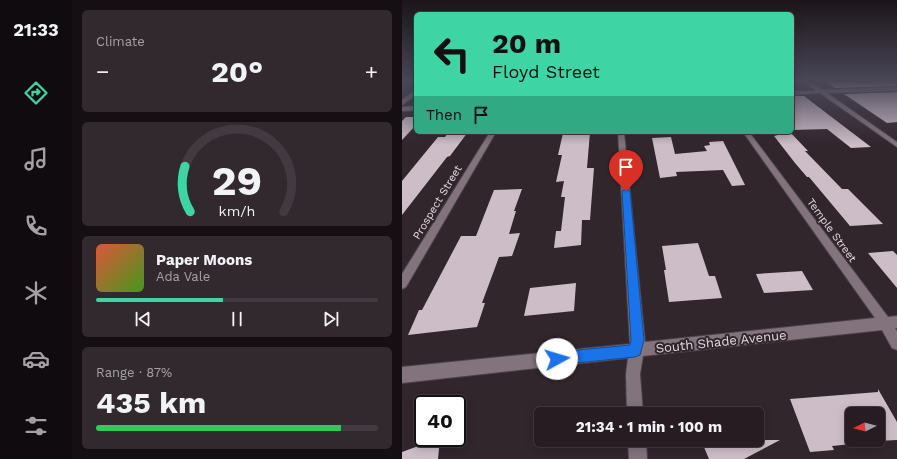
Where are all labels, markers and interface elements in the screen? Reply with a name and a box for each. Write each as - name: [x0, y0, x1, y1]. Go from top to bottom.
- text: 21:33: [13, 19, 59, 40]
- text: 20 m: [492, 27, 561, 60]
- icon: left: [426, 28, 478, 80]
- text: Climate: [96, 34, 145, 49]
- text: 20°: [211, 54, 263, 89]
- text: −: [96, 59, 109, 84]
- text: +: [365, 59, 378, 84]
- text: Floyd Street: [492, 61, 600, 82]
- icon: directions: [22, 79, 50, 107]
- icon: arrive: [470, 104, 492, 126]
- text: Then: [426, 106, 462, 124]
- icon: music: [22, 145, 50, 173]
- pin: [609, 150, 643, 191]
- text: 29: [212, 155, 262, 204]
- icon: arrive: [615, 156, 637, 178]
- street label: Prospect Street: [410, 162, 465, 242]
- street label: Temple Street: [804, 196, 859, 265]
- text: km/h: [219, 202, 255, 218]
- icon: phone: [22, 212, 50, 240]
- text: Paper Moons: [156, 251, 252, 269]
- text: Ada Vale: [156, 269, 210, 284]
- icon: climate: [22, 279, 50, 307]
- icon: previous: [132, 308, 154, 330]
- icon: pause: [226, 308, 248, 330]
- icon: next: [320, 308, 342, 330]
- street label: South Shade Avenue: [655, 327, 787, 356]
- position arrow: [536, 338, 578, 380]
- icon: car: [22, 345, 50, 373]
- text: Range · 87%: [96, 365, 172, 380]
- text: 435 km: [96, 385, 206, 420]
- speed limit sign: 40: [414, 395, 466, 447]
- north arrow: [845, 407, 885, 447]
- map controls: [845, 407, 885, 447]
- icon: filters: [22, 412, 50, 440]
- text: 21:34 · 1 min · 100 m: [576, 418, 722, 436]

